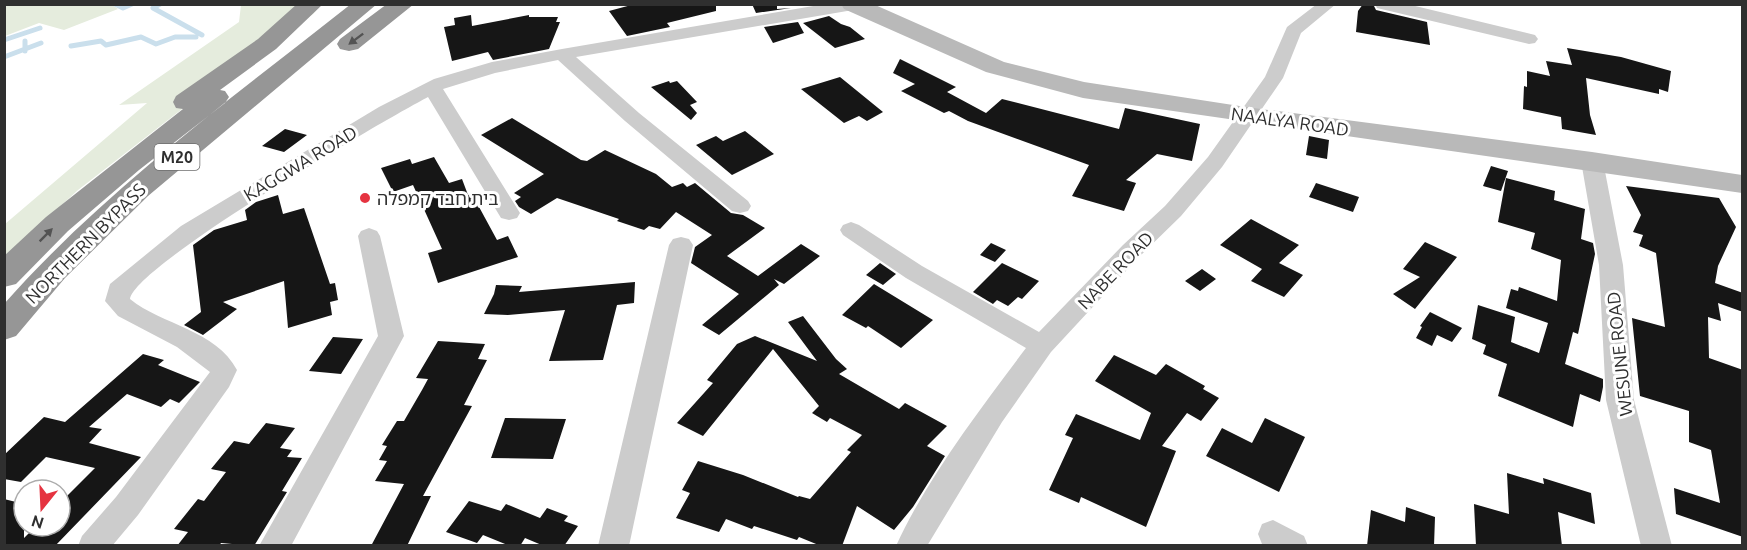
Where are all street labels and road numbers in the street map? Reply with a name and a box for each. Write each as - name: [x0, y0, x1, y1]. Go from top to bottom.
- street label: NAALYA ROAD: [1230, 103, 1350, 139]
- street label: KAGGWA ROAD: [240, 121, 360, 205]
- road number: M20: [154, 144, 200, 170]
- street label: NORTHERN BYPASS: [21, 179, 149, 307]
- street label: NABE ROAD: [1073, 227, 1157, 313]
- street label: WESUNE ROAD: [1603, 291, 1635, 417]

